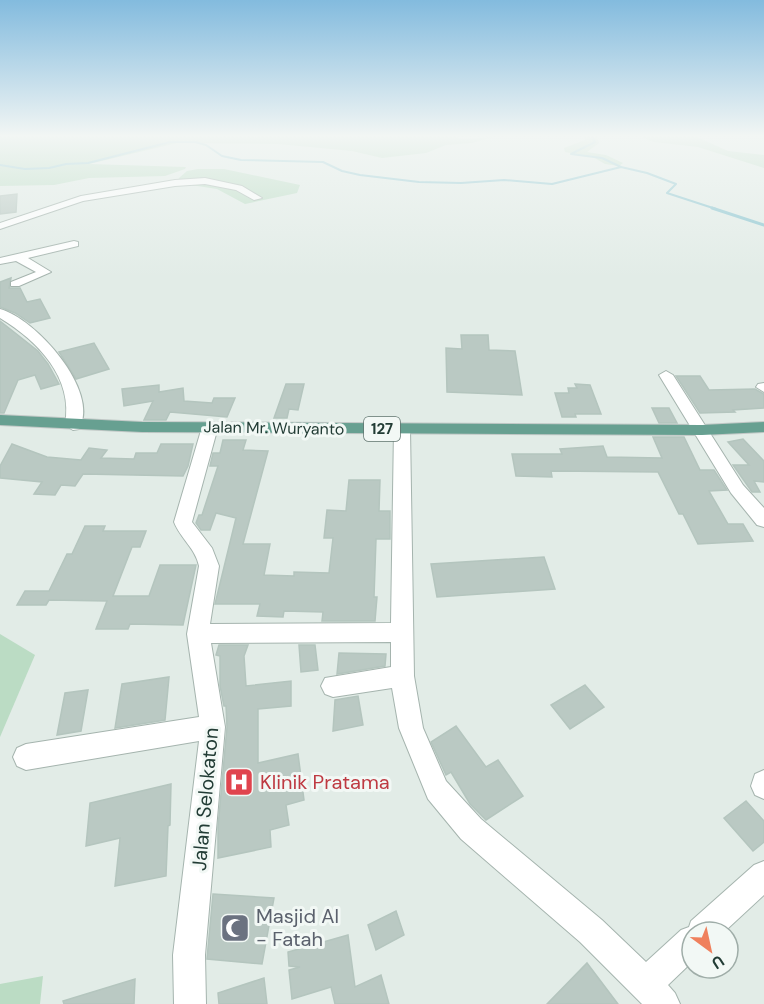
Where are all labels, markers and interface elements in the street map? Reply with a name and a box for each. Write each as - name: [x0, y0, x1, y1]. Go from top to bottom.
- street label: Jalan Mr. Wuryanto: [203, 416, 345, 440]
- road number: 127: [364, 417, 400, 441]
- street label: Jalan Selokaton: [186, 726, 224, 872]
- hospital icon: Klinik Pratama: [223, 766, 255, 798]
- place label: Klinik Pratama: [260, 769, 390, 795]
- place label: Masjid Al - Fatah: [256, 903, 339, 952]
- mosque icon: Masjid Al - Fatah: [219, 912, 251, 944]
- north arrow: [680, 920, 740, 980]
- text: U: [708, 950, 728, 974]

